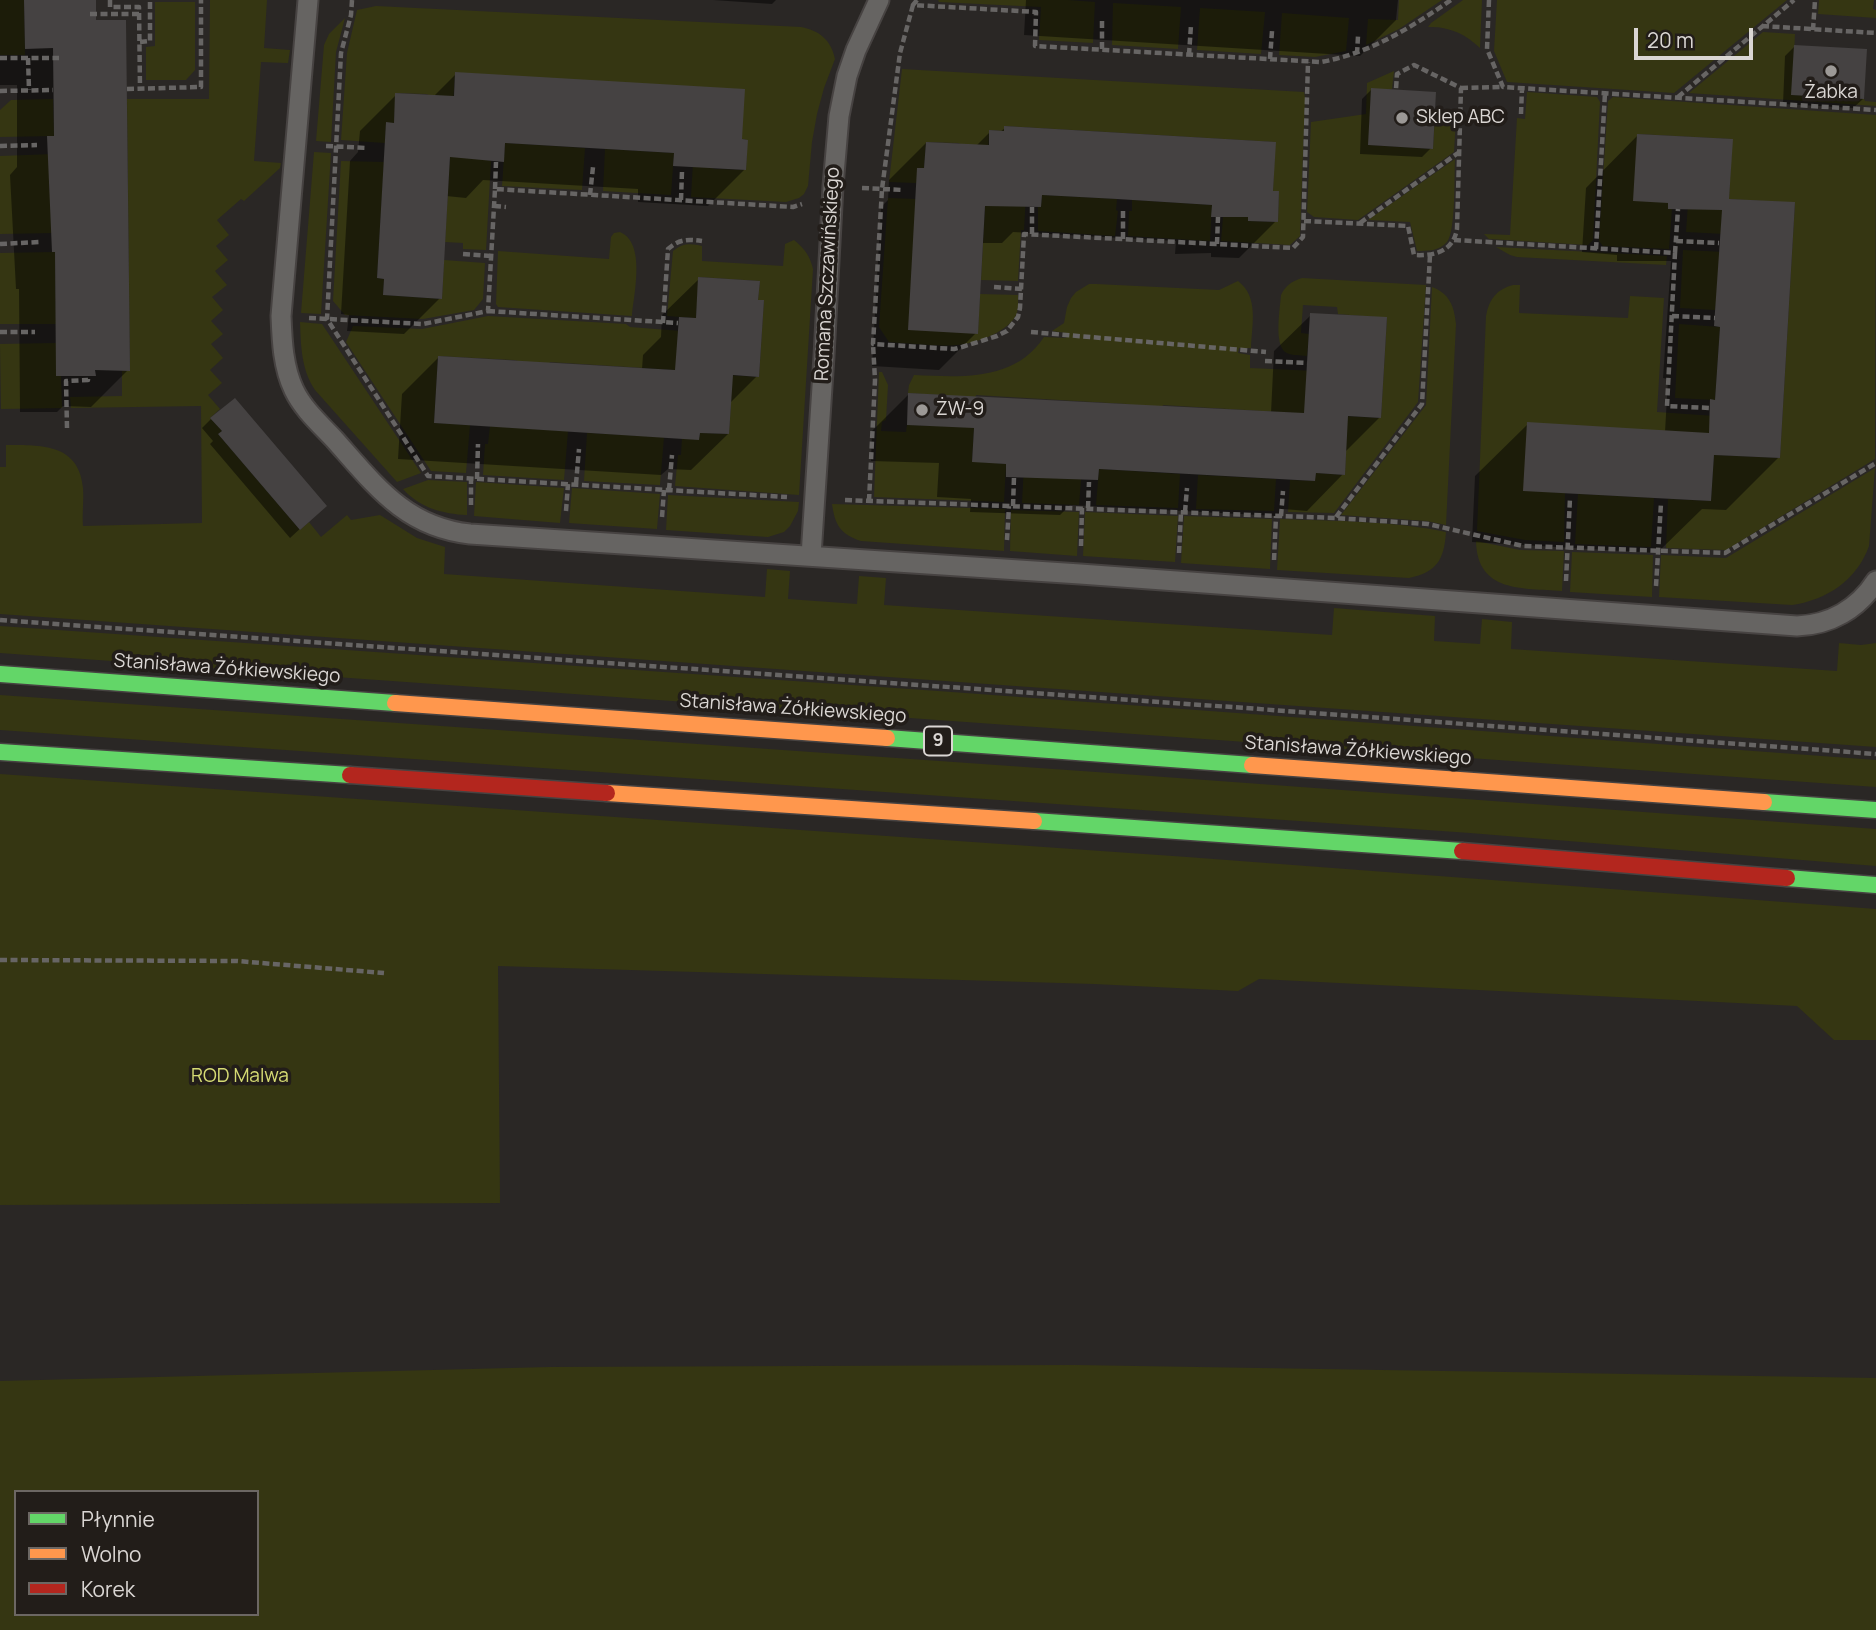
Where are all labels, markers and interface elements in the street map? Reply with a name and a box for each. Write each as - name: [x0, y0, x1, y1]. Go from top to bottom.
- scale bar: [1638, 14, 1757, 58]
- text: 20 m: [1647, 26, 1694, 54]
- marker: Żabka: [1823, 63, 1839, 79]
- place label: Żabka: [1804, 82, 1858, 104]
- place label: Sklep ABC: [1416, 107, 1505, 129]
- marker: Sklep ABC: [1394, 110, 1410, 126]
- street label: Romana Szczawińskiego: [811, 166, 845, 382]
- place label: ŻW-9: [936, 399, 984, 421]
- marker: ŻW-9: [914, 402, 930, 418]
- street label: Stanisława Żółkiewskiego: [113, 650, 341, 688]
- street label: Stanisława Żółkiewskiego: [679, 690, 907, 728]
- road number: 9: [924, 726, 952, 756]
- street label: Stanisława Żółkiewskiego: [1244, 732, 1472, 770]
- park label: ROD Malwa: [191, 1066, 289, 1088]
- legend: [14, 1490, 259, 1616]
- text: Płynnie: [81, 1505, 155, 1533]
- text: Wolno: [81, 1540, 142, 1568]
- text: Korek: [81, 1575, 135, 1603]

